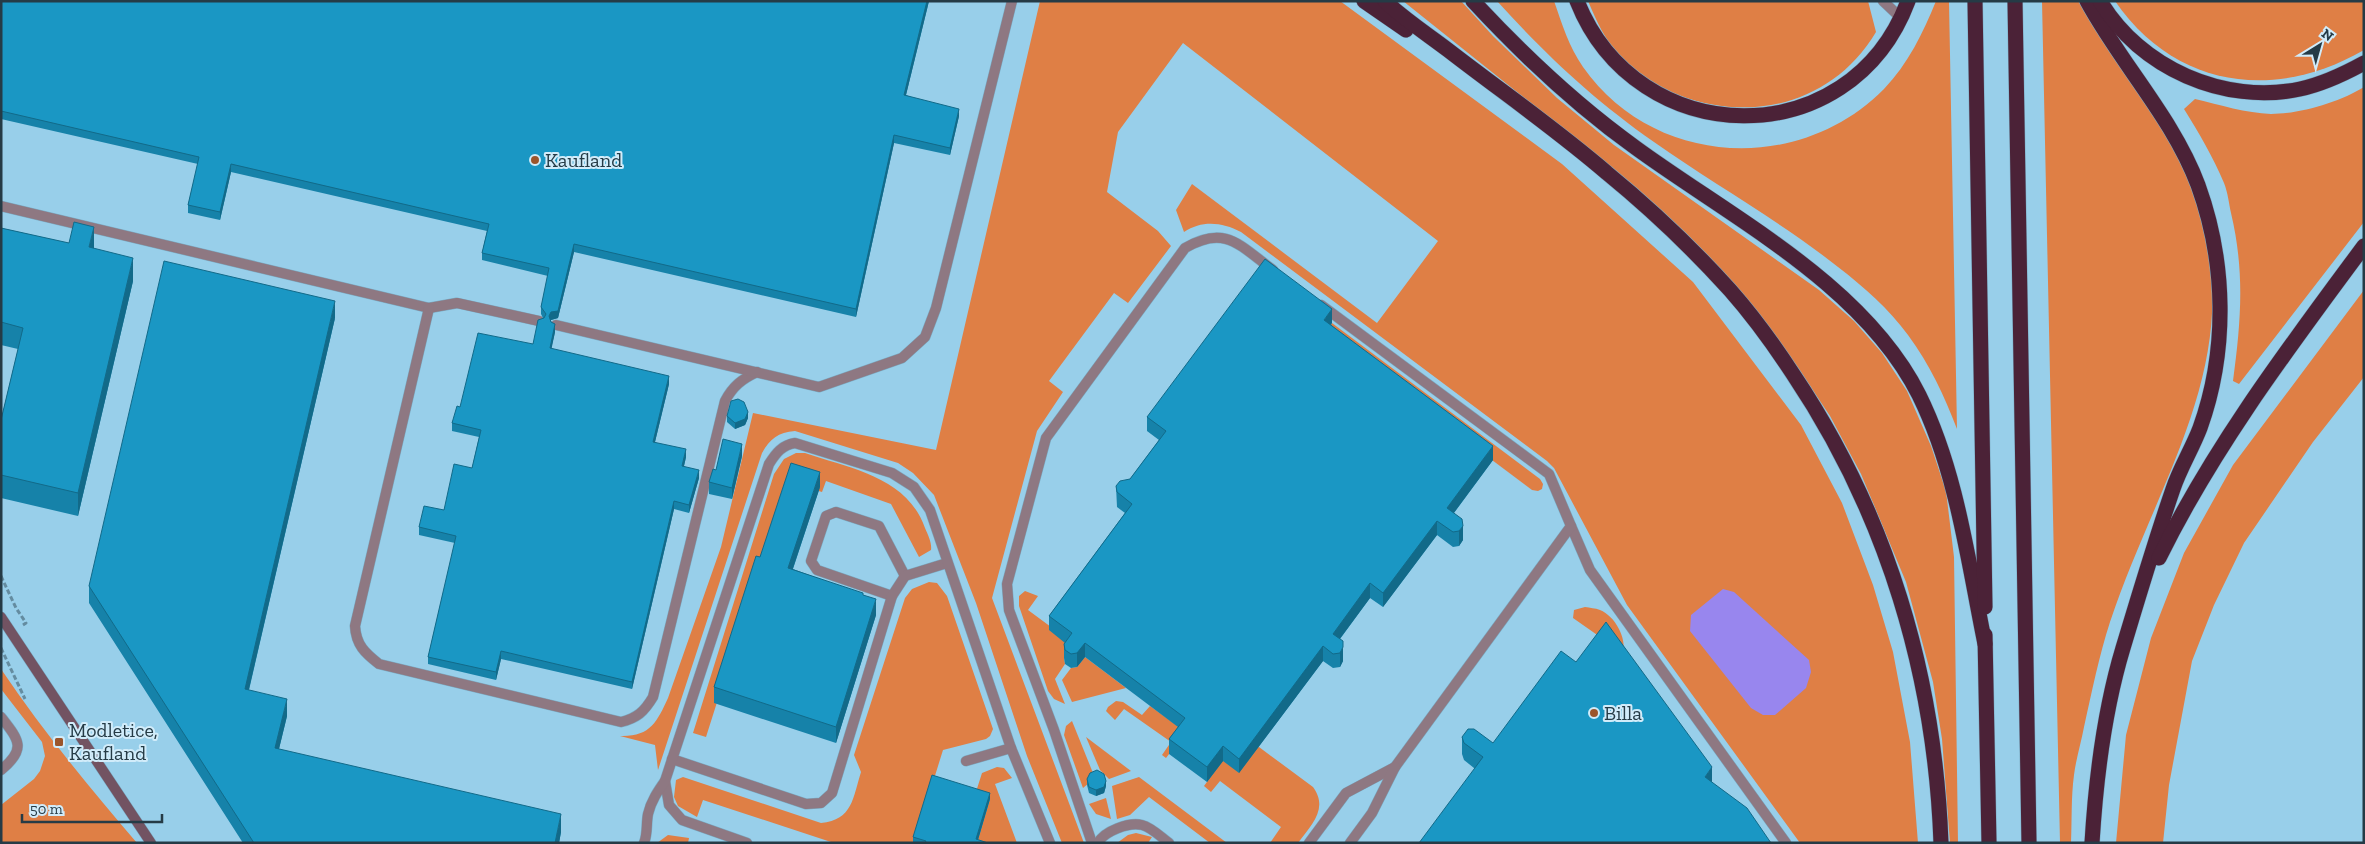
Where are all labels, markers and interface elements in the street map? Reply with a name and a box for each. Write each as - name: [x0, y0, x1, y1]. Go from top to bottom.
- north arrow: [2295, 20, 2345, 70]
- text: N: [2318, 25, 2337, 45]
- place label: Kaufland: [545, 148, 622, 172]
- marker: Kaufland: [529, 154, 541, 166]
- place label: Billa: [1604, 701, 1642, 725]
- marker: Billa: [1588, 707, 1600, 719]
- place label: Modletice, Kaufland: [69, 718, 158, 765]
- marker: Modletice, Kaufland: [53, 736, 65, 748]
- scale bar: [22, 792, 162, 824]
- text: 50 m: [30, 800, 63, 818]

